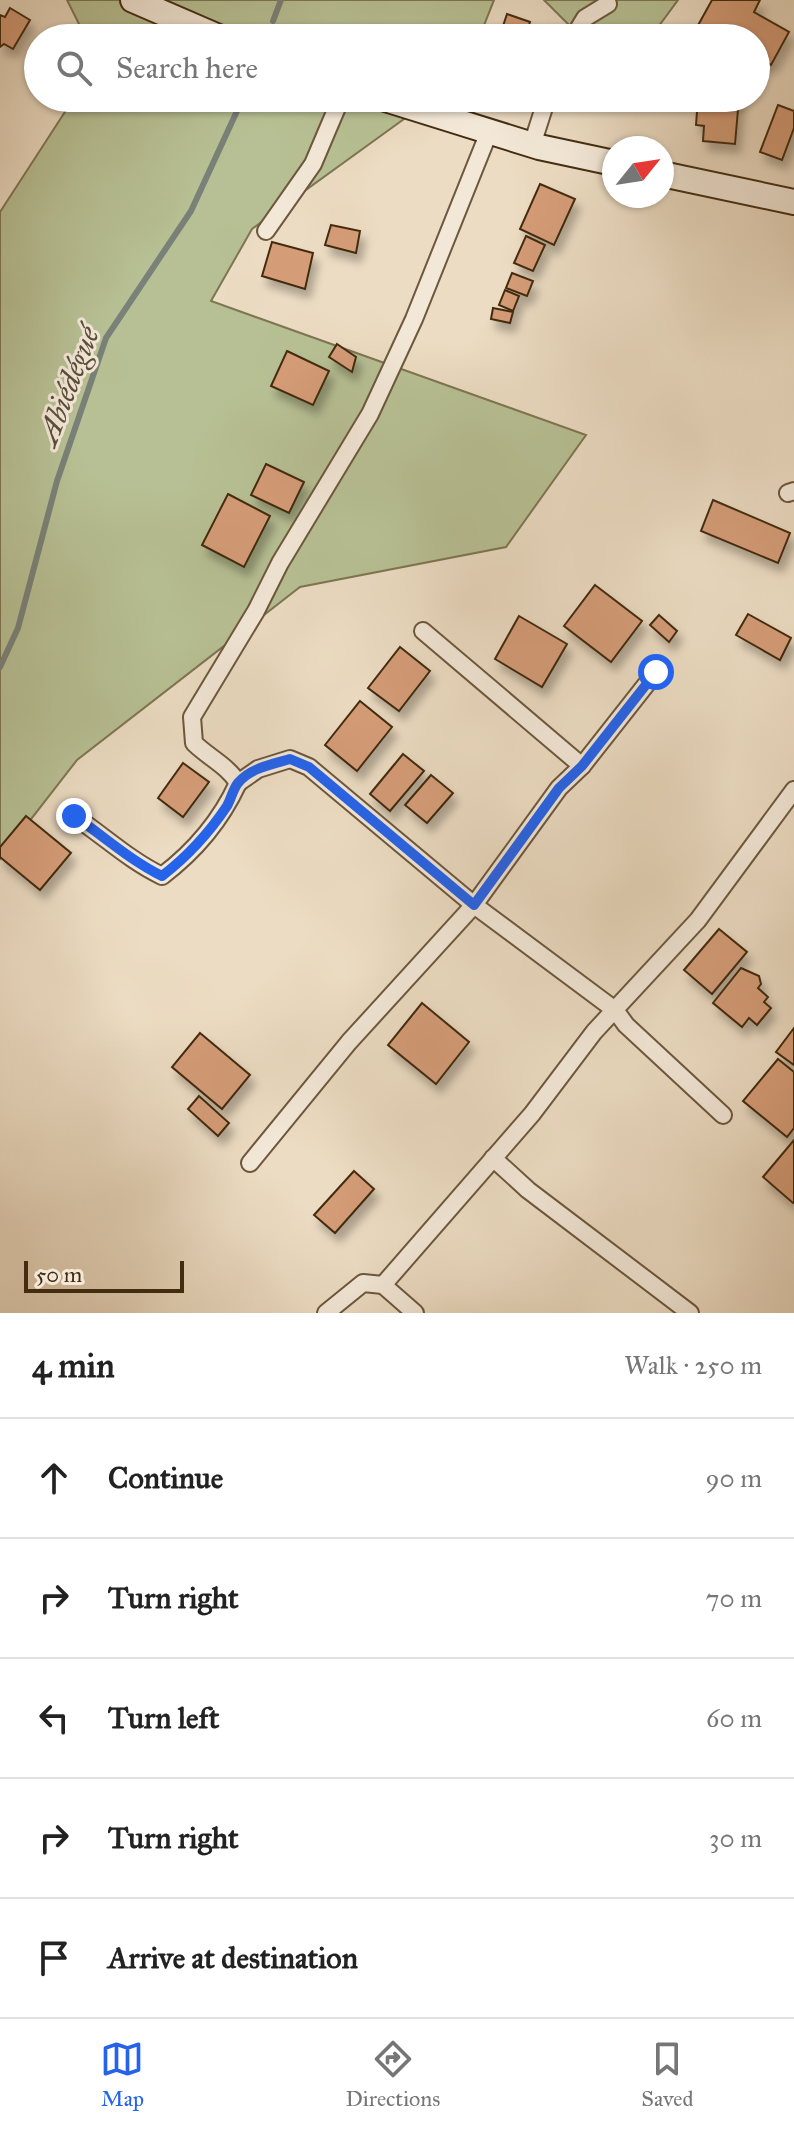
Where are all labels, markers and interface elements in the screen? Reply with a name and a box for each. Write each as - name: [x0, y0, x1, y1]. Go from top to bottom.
- search box: [24, 24, 770, 112]
- icon: search: [52, 46, 96, 90]
- text: Search here: [116, 50, 258, 86]
- north arrow: [602, 136, 674, 208]
- water label: Abiédégué: [28, 317, 109, 453]
- route start: [638, 654, 674, 690]
- route end: [56, 798, 92, 834]
- scale bar: [24, 1257, 184, 1293]
- text: 50 m: [36, 1261, 82, 1288]
- text: 4 min: [32, 1345, 115, 1386]
- text: Walk · 250 m: [624, 1349, 762, 1381]
- icon: ahead: [32, 1456, 76, 1500]
- text: Continue: [108, 1460, 223, 1496]
- text: 90 m: [705, 1462, 762, 1494]
- icon: right: [32, 1576, 76, 1620]
- text: Turn right: [108, 1580, 239, 1616]
- text: 70 m: [706, 1582, 762, 1614]
- icon: left: [32, 1696, 76, 1740]
- text: Turn left: [108, 1700, 219, 1736]
- text: 60 m: [706, 1702, 762, 1734]
- icon: right: [32, 1816, 76, 1860]
- text: Turn right: [108, 1820, 239, 1856]
- text: 30 m: [709, 1822, 762, 1854]
- icon: arrive: [32, 1936, 76, 1980]
- text: Arrive at destination: [108, 1940, 358, 1976]
- tab: Map: [100, 2037, 144, 2112]
- tab: Directions: [345, 2037, 440, 2112]
- tab: Saved: [641, 2037, 693, 2112]

